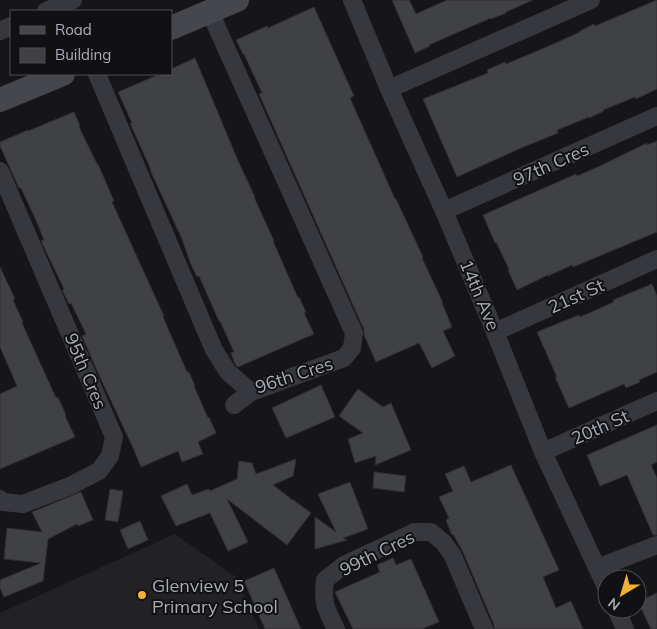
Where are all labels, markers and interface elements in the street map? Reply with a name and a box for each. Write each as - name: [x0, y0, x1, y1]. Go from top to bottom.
- legend: [10, 10, 172, 75]
- text: Road: [55, 20, 92, 39]
- text: Building: [55, 45, 111, 64]
- street label: 97th Cres: [510, 137, 593, 191]
- street label: 14th Ave: [455, 256, 505, 334]
- street label: 21st St: [544, 274, 608, 318]
- street label: 95th Cres: [60, 329, 112, 413]
- street label: 96th Cres: [252, 352, 336, 398]
- street label: 20th St: [568, 404, 632, 450]
- street label: 99th Cres: [336, 525, 418, 581]
- north arrow: [597, 569, 647, 619]
- place label: Glenview 5 Primary School: [152, 574, 278, 618]
- marker: Glenview 5 Primary School: [136, 589, 148, 601]
- text: N: [604, 594, 624, 615]

